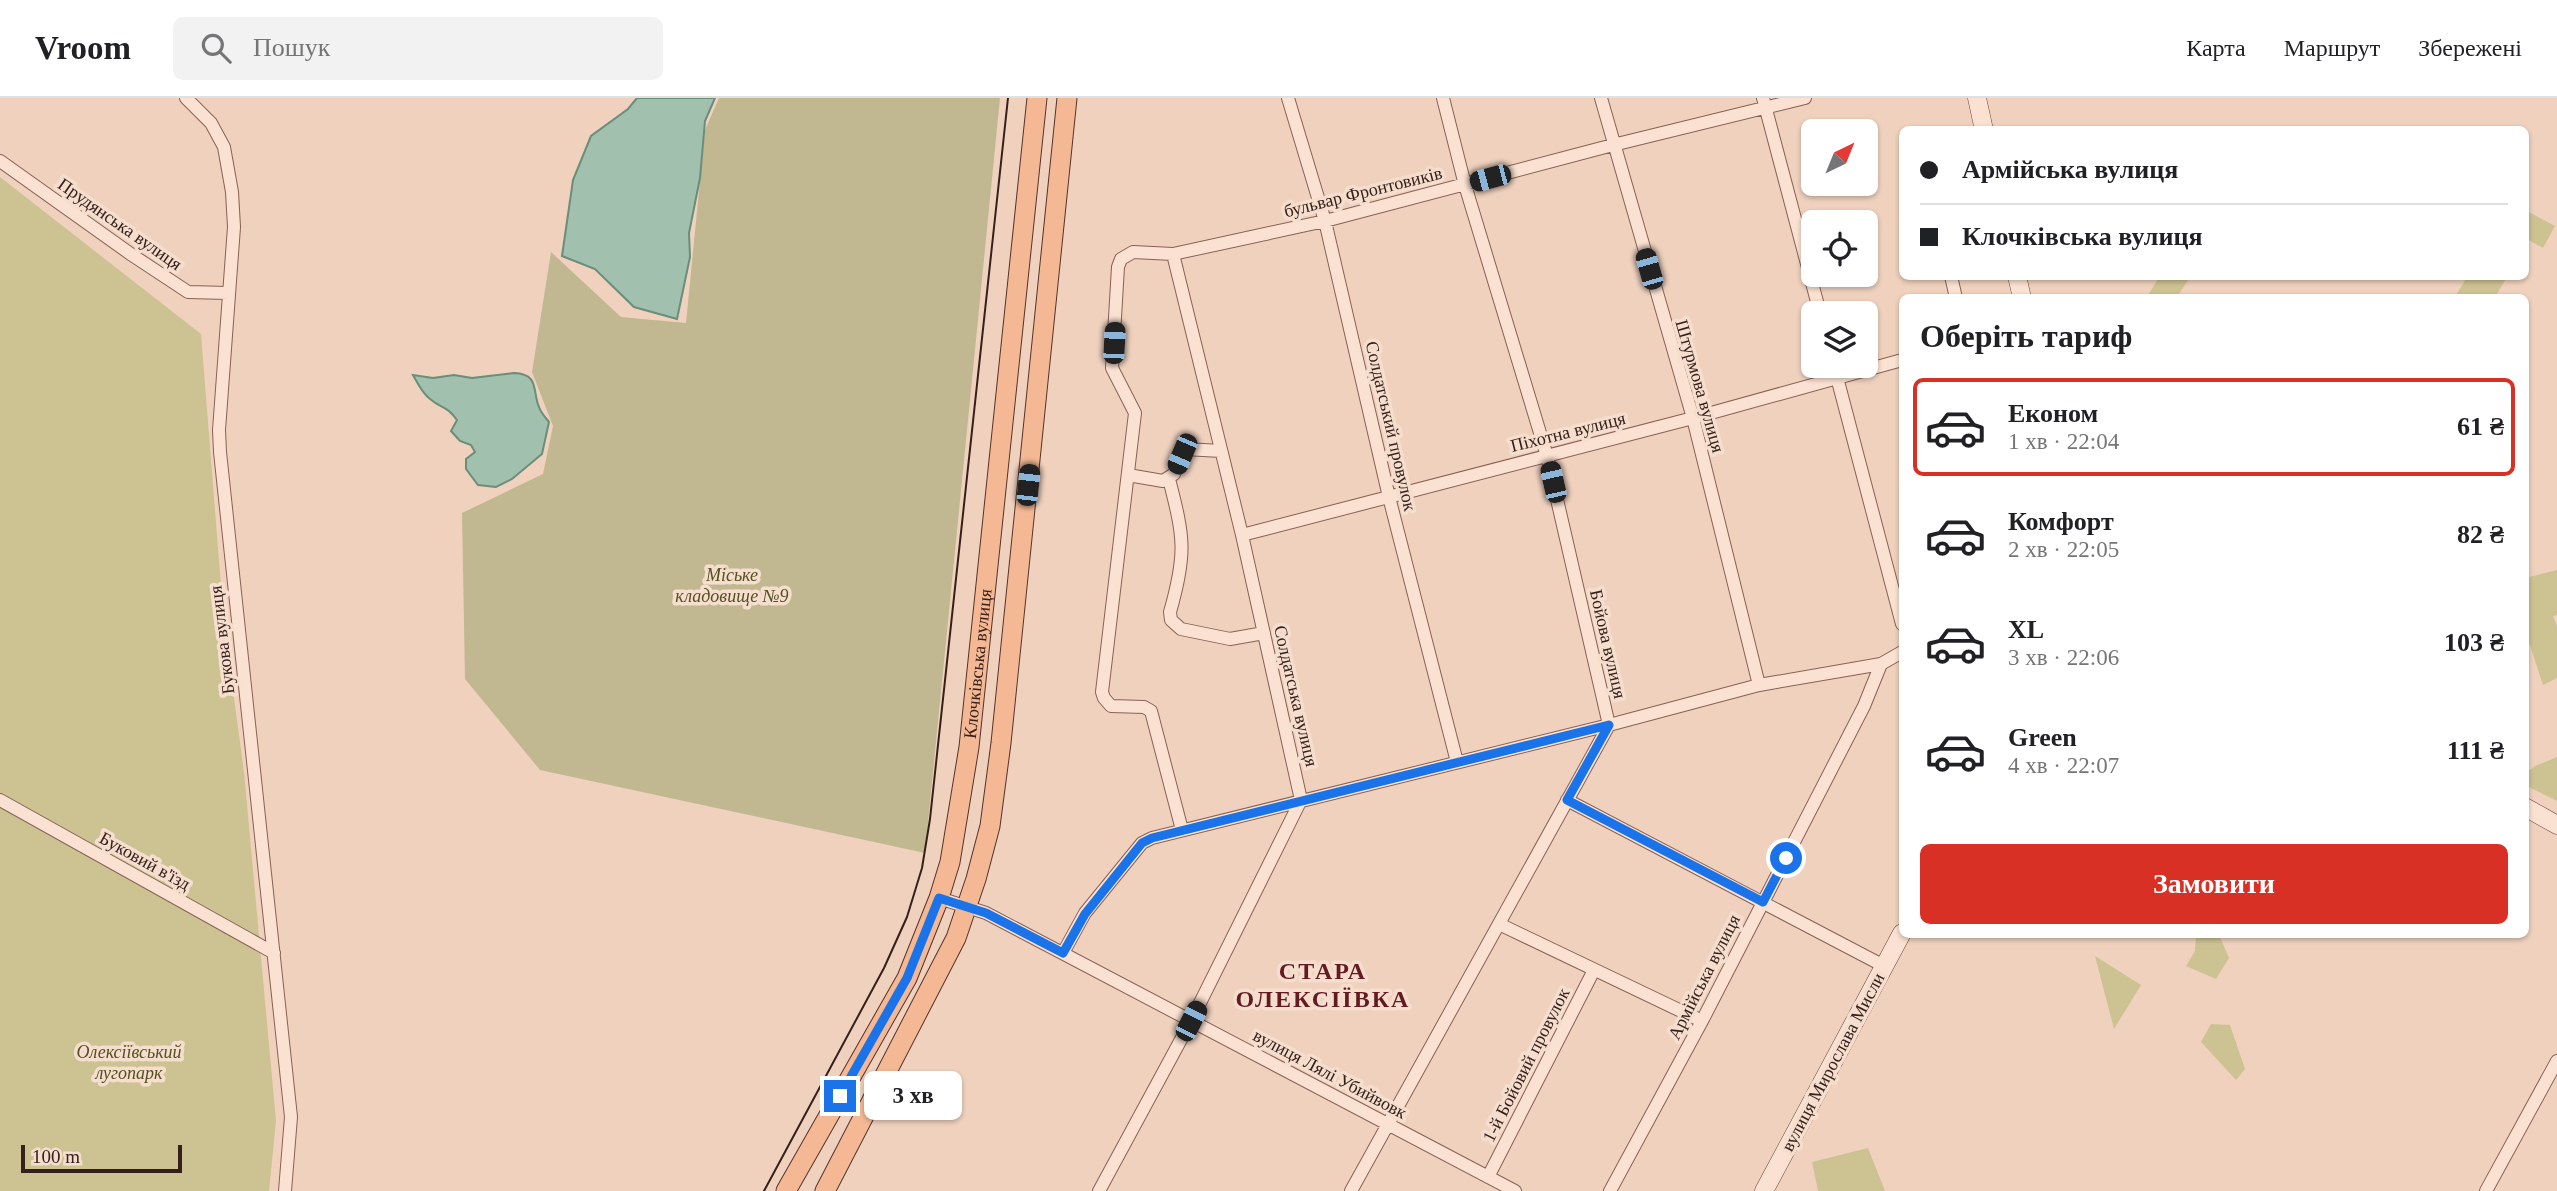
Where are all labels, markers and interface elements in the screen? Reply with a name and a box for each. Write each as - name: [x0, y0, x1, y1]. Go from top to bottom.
- search box: [173, 17, 663, 80]
- icon: search: [197, 29, 235, 67]
- text: Vroom: [35, 30, 131, 66]
- text: Пошук: [253, 33, 330, 62]
- text: Карта: [2186, 35, 2246, 61]
- text: Маршрут: [2284, 35, 2380, 61]
- text: Збережені: [2418, 35, 2522, 61]
- north arrow: [1801, 119, 1878, 196]
- map controls: [1801, 119, 1878, 378]
- text: Армійська вулиця: [1962, 155, 2178, 184]
- car: [1467, 162, 1514, 194]
- street label: бульвар Фронтовиків: [1282, 163, 1444, 221]
- street label: Прудянська вулиця: [54, 174, 186, 274]
- button: locate: [1801, 210, 1878, 287]
- text: Клочківська вулиця: [1962, 222, 2203, 251]
- car: [1634, 246, 1665, 292]
- button: layers: [1801, 301, 1878, 378]
- street label: Штурмова вулиця: [1671, 317, 1729, 455]
- text: Оберіть тариф: [1920, 318, 2132, 354]
- car: [1103, 321, 1126, 365]
- street label: Солдатський провулок: [1362, 339, 1420, 513]
- icon: car: [1924, 396, 1987, 459]
- text: Економ: [2008, 399, 2098, 428]
- street label: Піхотна вулиця: [1508, 408, 1628, 456]
- text: 61 ₴: [2457, 412, 2504, 441]
- text: 1 хв · 22:04: [2008, 429, 2119, 454]
- car: [1165, 431, 1200, 477]
- car: [1539, 459, 1568, 505]
- car: [1016, 463, 1041, 507]
- icon: car: [1924, 504, 1987, 567]
- text: Комфорт: [2008, 507, 2114, 536]
- text: 82 ₴: [2457, 520, 2504, 549]
- text: 2 хв · 22:05: [2008, 537, 2119, 562]
- park label: Міське кладовище №9: [675, 565, 789, 606]
- street label: Букова вулиця: [205, 585, 239, 695]
- street label: Клочківська вулиця: [960, 588, 996, 740]
- street label: Бойова вулиця: [1586, 588, 1630, 700]
- icon: car: [1924, 612, 1987, 675]
- text: XL: [2008, 615, 2044, 644]
- street label: Солдатська вулиця: [1270, 623, 1322, 769]
- text: 103 ₴: [2444, 628, 2504, 657]
- text: 3 хв · 22:06: [2008, 645, 2119, 670]
- icon: car: [1924, 720, 1987, 783]
- text: Green: [2008, 723, 2077, 752]
- text: 111 ₴: [2447, 736, 2504, 765]
- text: 4 хв · 22:07: [2008, 753, 2119, 778]
- street label: Буковий в'їзд: [96, 828, 194, 894]
- route start: [1770, 842, 1802, 874]
- button: Замовити: [1920, 844, 2508, 924]
- street label: Армійська вулиця: [1664, 911, 1744, 1043]
- district label: СТАРА ОЛЕКСІЇВКА: [1236, 958, 1410, 1012]
- street label: вулиця Мирослава Мисли: [1777, 969, 1889, 1155]
- street label: 1-й Бойовий провулок: [1479, 985, 1574, 1145]
- car: [1173, 998, 1210, 1044]
- street label: вулиця Лялі Убийвовк: [1250, 1025, 1410, 1123]
- park label: Олексіївський лугопарк: [76, 1042, 182, 1083]
- callout: 3 хв: [864, 1072, 962, 1121]
- route end: [824, 1080, 856, 1112]
- text: 3 хв: [892, 1083, 934, 1108]
- scale bar: [21, 1142, 182, 1174]
- text: 100 m: [32, 1146, 80, 1167]

